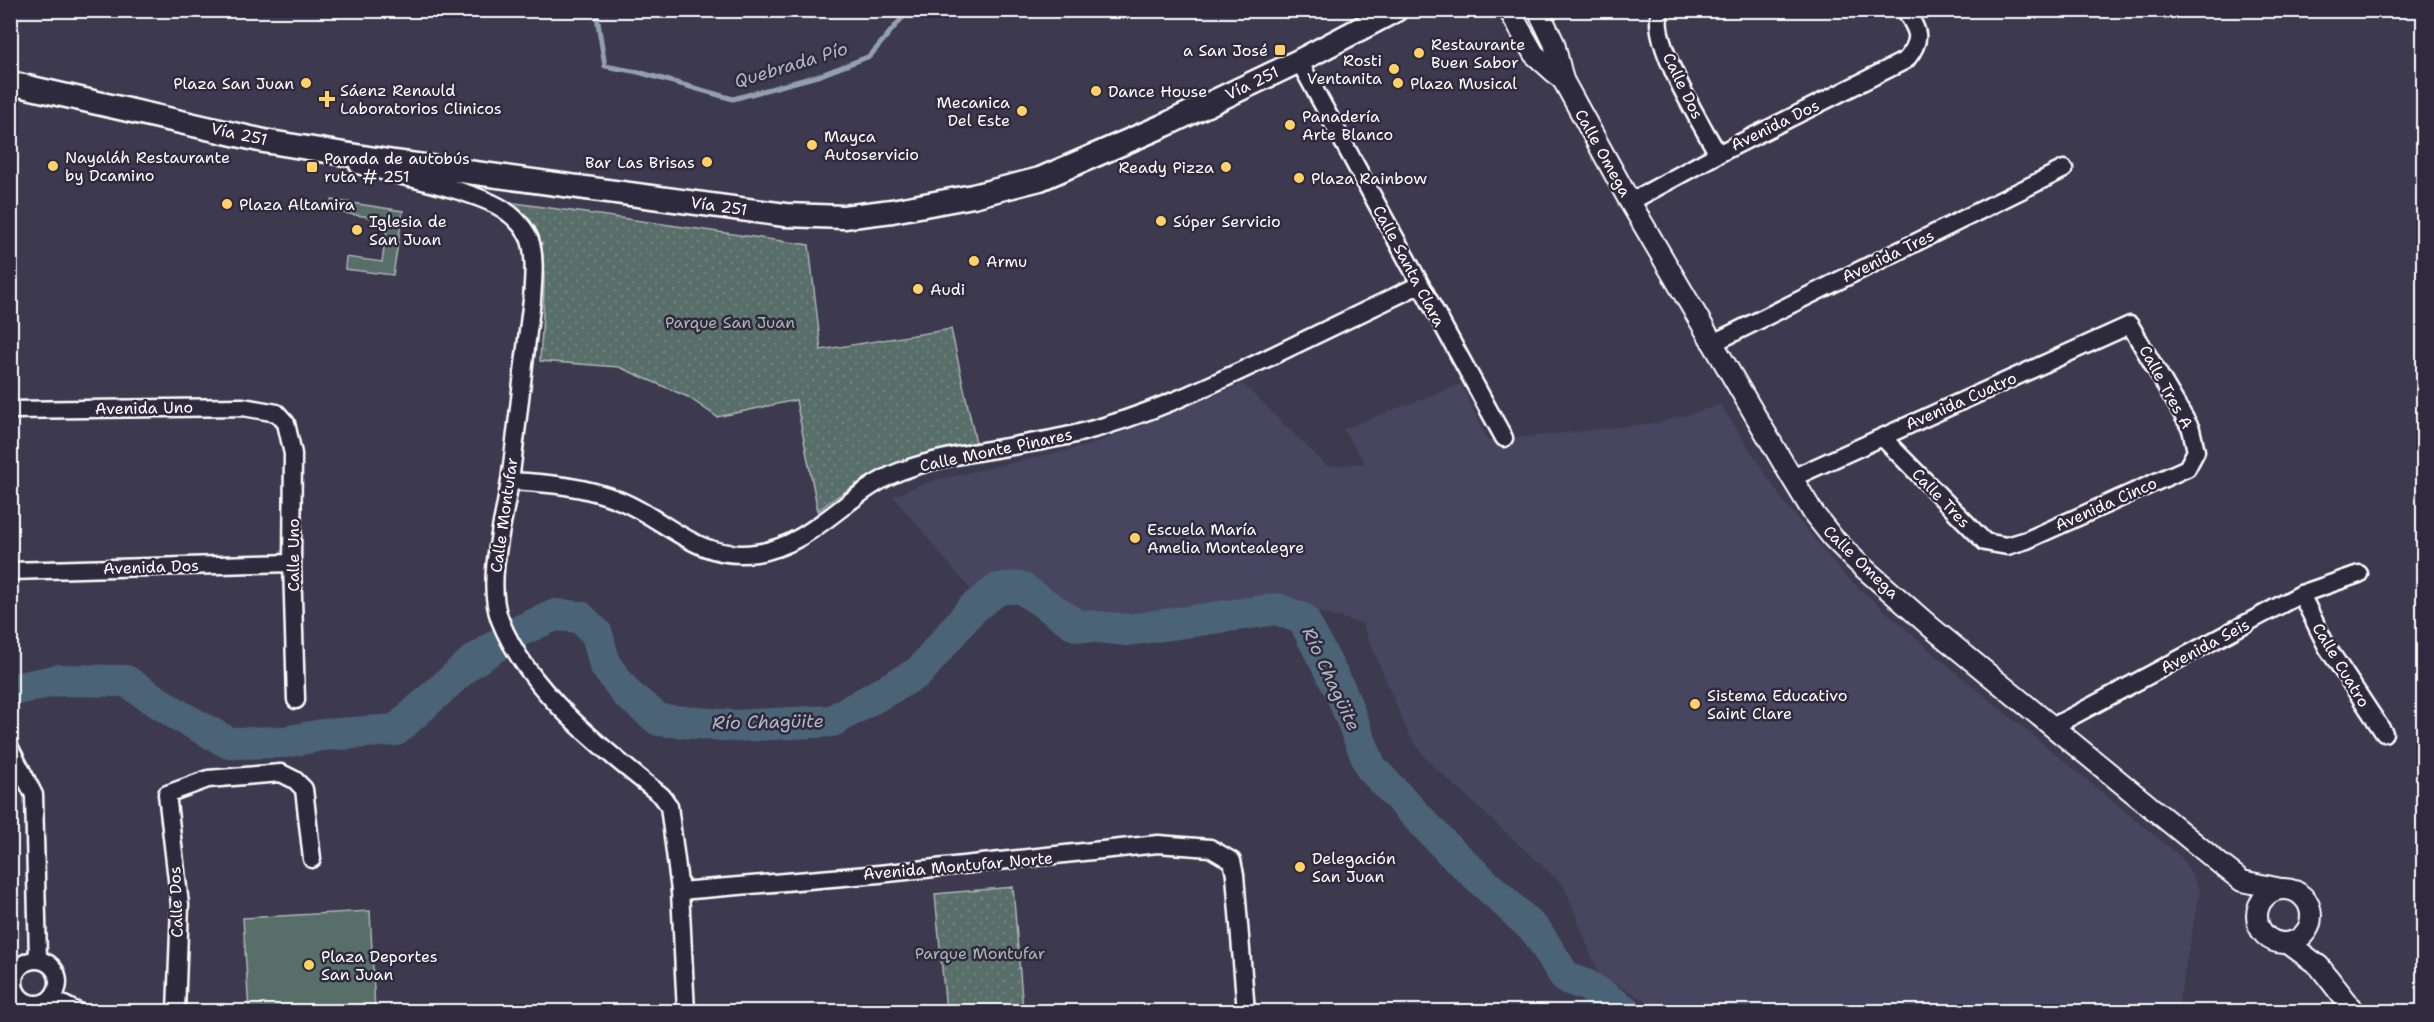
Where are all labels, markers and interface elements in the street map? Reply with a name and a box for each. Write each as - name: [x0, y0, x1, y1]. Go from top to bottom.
- place label: Restaurante Buen Sabor: [1431, 34, 1525, 73]
- water label: Quebrada Pío: [731, 36, 851, 94]
- place label: a San José: [1183, 40, 1268, 61]
- marker: a San José: [1273, 43, 1287, 57]
- marker: Restaurante Buen Sabor: [1412, 46, 1426, 60]
- street label: Calle Dos: [1658, 49, 1708, 123]
- place label: Rosti Ventanita: [1307, 50, 1382, 89]
- street label: Vía 251: [1222, 61, 1282, 105]
- marker: Rosti Ventanita: [1387, 62, 1401, 76]
- place label: Plaza San Juan: [173, 73, 294, 94]
- place label: Plaza Musical: [1410, 73, 1517, 94]
- marker: Plaza San Juan: [299, 76, 313, 90]
- marker: Plaza Musical: [1391, 76, 1405, 90]
- place label: Sáenz Renauld Laboratorios Clinicos: [340, 80, 502, 119]
- place label: Dance House: [1108, 81, 1207, 102]
- marker: Dance House: [1089, 84, 1103, 98]
- marker: Sáenz Renauld Laboratorios Clinicos: [318, 90, 336, 108]
- place label: Mecanica Del Este: [936, 92, 1010, 131]
- street label: Avenida Dos: [1727, 95, 1823, 155]
- marker: Mecanica Del Este: [1015, 104, 1029, 118]
- street label: Calle Omega: [1570, 105, 1636, 201]
- place label: Panadería Arte Blanco: [1302, 106, 1393, 145]
- street label: Vía 251: [209, 118, 269, 150]
- marker: Panadería Arte Blanco: [1283, 118, 1297, 132]
- place label: Mayca Autoservicio: [824, 126, 919, 165]
- marker: Mayca Autoservicio: [805, 138, 819, 152]
- place label: Nayaláh Restaurante by Dcamino: [65, 147, 230, 186]
- place label: Parada de autobús ruta # 251: [324, 148, 470, 187]
- place label: Bar Las Brisas: [585, 152, 695, 173]
- marker: Bar Las Brisas: [700, 155, 714, 169]
- place label: Ready Pizza: [1118, 157, 1214, 178]
- marker: Nayaláh Restaurante by Dcamino: [46, 159, 60, 173]
- marker: Parada de autobús ruta # 251: [305, 160, 319, 174]
- marker: Ready Pizza: [1219, 160, 1233, 174]
- place label: Plaza Rainbow: [1311, 168, 1427, 189]
- marker: Plaza Rainbow: [1292, 171, 1306, 185]
- street label: Vía 251: [689, 192, 749, 220]
- place label: Plaza Altamira: [239, 194, 355, 215]
- marker: Plaza Altamira: [220, 197, 234, 211]
- street label: Calle Santa Clara: [1368, 202, 1450, 330]
- place label: Iglesia de San Juan: [369, 211, 447, 250]
- place label: Súper Servicio: [1173, 211, 1281, 232]
- marker: Súper Servicio: [1154, 214, 1168, 228]
- marker: Iglesia de San Juan: [350, 223, 364, 237]
- street label: Avenida Tres: [1838, 225, 1938, 287]
- place label: Armu: [986, 251, 1027, 272]
- marker: Armu: [967, 254, 981, 268]
- place label: Audi: [930, 279, 965, 300]
- marker: Audi: [911, 282, 925, 296]
- park label: Parque San Juan: [665, 312, 795, 333]
- street label: Calle Tres A: [2134, 341, 2198, 433]
- street label: Avenida Cuatro: [1902, 367, 2020, 435]
- street label: Avenida Uno: [95, 397, 193, 419]
- street label: Calle Monte Pinares: [918, 424, 1074, 476]
- street label: Calle Montufar: [486, 456, 522, 574]
- street label: Calle Tres: [1907, 464, 1975, 532]
- street label: Avenida Cinco: [2052, 472, 2160, 536]
- street label: Calle Uno: [283, 518, 304, 592]
- place label: Escuela María Amelia Montealegre: [1147, 519, 1304, 558]
- street label: Calle Omega: [1819, 521, 1903, 603]
- marker: Escuela María Amelia Montealegre: [1128, 531, 1142, 545]
- street label: Avenida Dos: [103, 555, 199, 579]
- street label: Avenida Seis: [2157, 614, 2253, 678]
- street label: Calle Cuatro: [2308, 619, 2374, 711]
- water label: Río Chagüite: [1297, 623, 1365, 735]
- place label: Sistema Educativo Saint Clare: [1707, 685, 1847, 724]
- marker: Sistema Educativo Saint Clare: [1688, 697, 1702, 711]
- water label: Río Chagüite: [712, 709, 824, 735]
- street label: Avenida Montufar Norte: [862, 847, 1054, 885]
- place label: Delegación San Juan: [1312, 848, 1396, 887]
- marker: Delegación San Juan: [1293, 860, 1307, 874]
- street label: Calle Dos: [164, 866, 188, 938]
- park label: Parque Montufar: [915, 943, 1045, 964]
- place label: Plaza Deportes San Juan: [321, 946, 438, 985]
- marker: Plaza Deportes San Juan: [302, 958, 316, 972]

